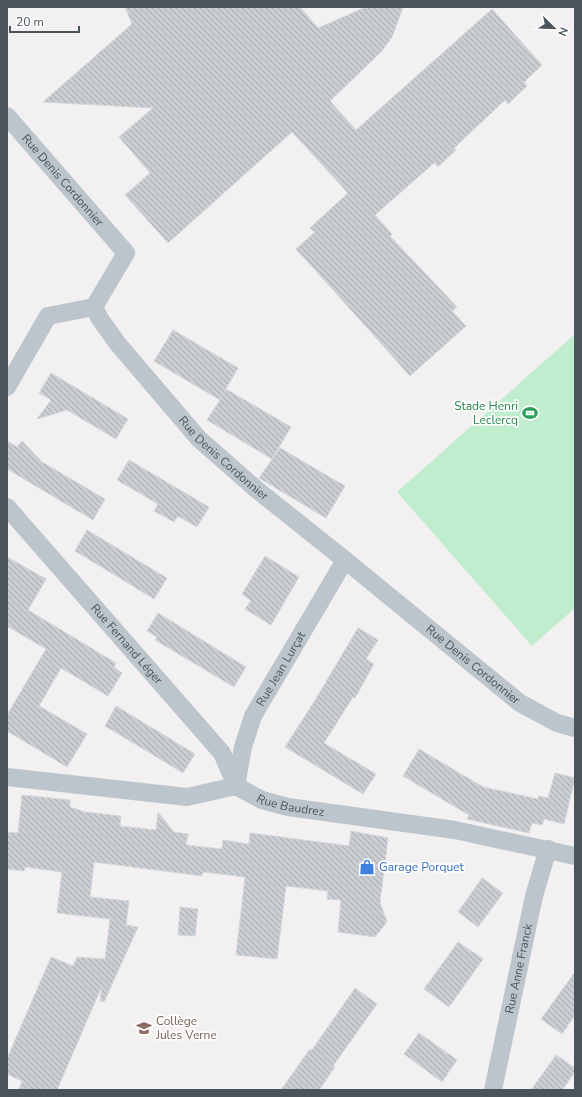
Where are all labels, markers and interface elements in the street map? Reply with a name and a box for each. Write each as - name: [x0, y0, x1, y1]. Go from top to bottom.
- scale bar: [10, 8, 79, 34]
- north arrow: [534, 8, 574, 48]
- text: 20 m: [16, 14, 44, 30]
- text: N: [554, 25, 571, 38]
- street label: Rue Denis Cordonnier: [18, 131, 108, 230]
- place label: Stade Henri Leclercq: [454, 398, 518, 428]
- sports icon: Stade Henri Leclercq: [521, 404, 539, 422]
- street label: Rue Denis Cordonnier: [175, 413, 272, 504]
- street label: Rue Fernand Léger: [87, 600, 167, 688]
- street label: Rue Denis Cordonnier: [422, 621, 524, 708]
- street label: Rue Jean Lurçat: [253, 628, 310, 709]
- street label: Rue Baudrez: [254, 791, 326, 820]
- shop icon: Garage Porquet: [358, 858, 376, 876]
- place label: Garage Porquet: [379, 859, 464, 875]
- street label: Rue Anne Franck: [501, 921, 536, 1015]
- place label: Collège Jules Verne: [155, 1013, 217, 1043]
- school or university icon: Collège Jules Verne: [135, 1019, 153, 1037]

